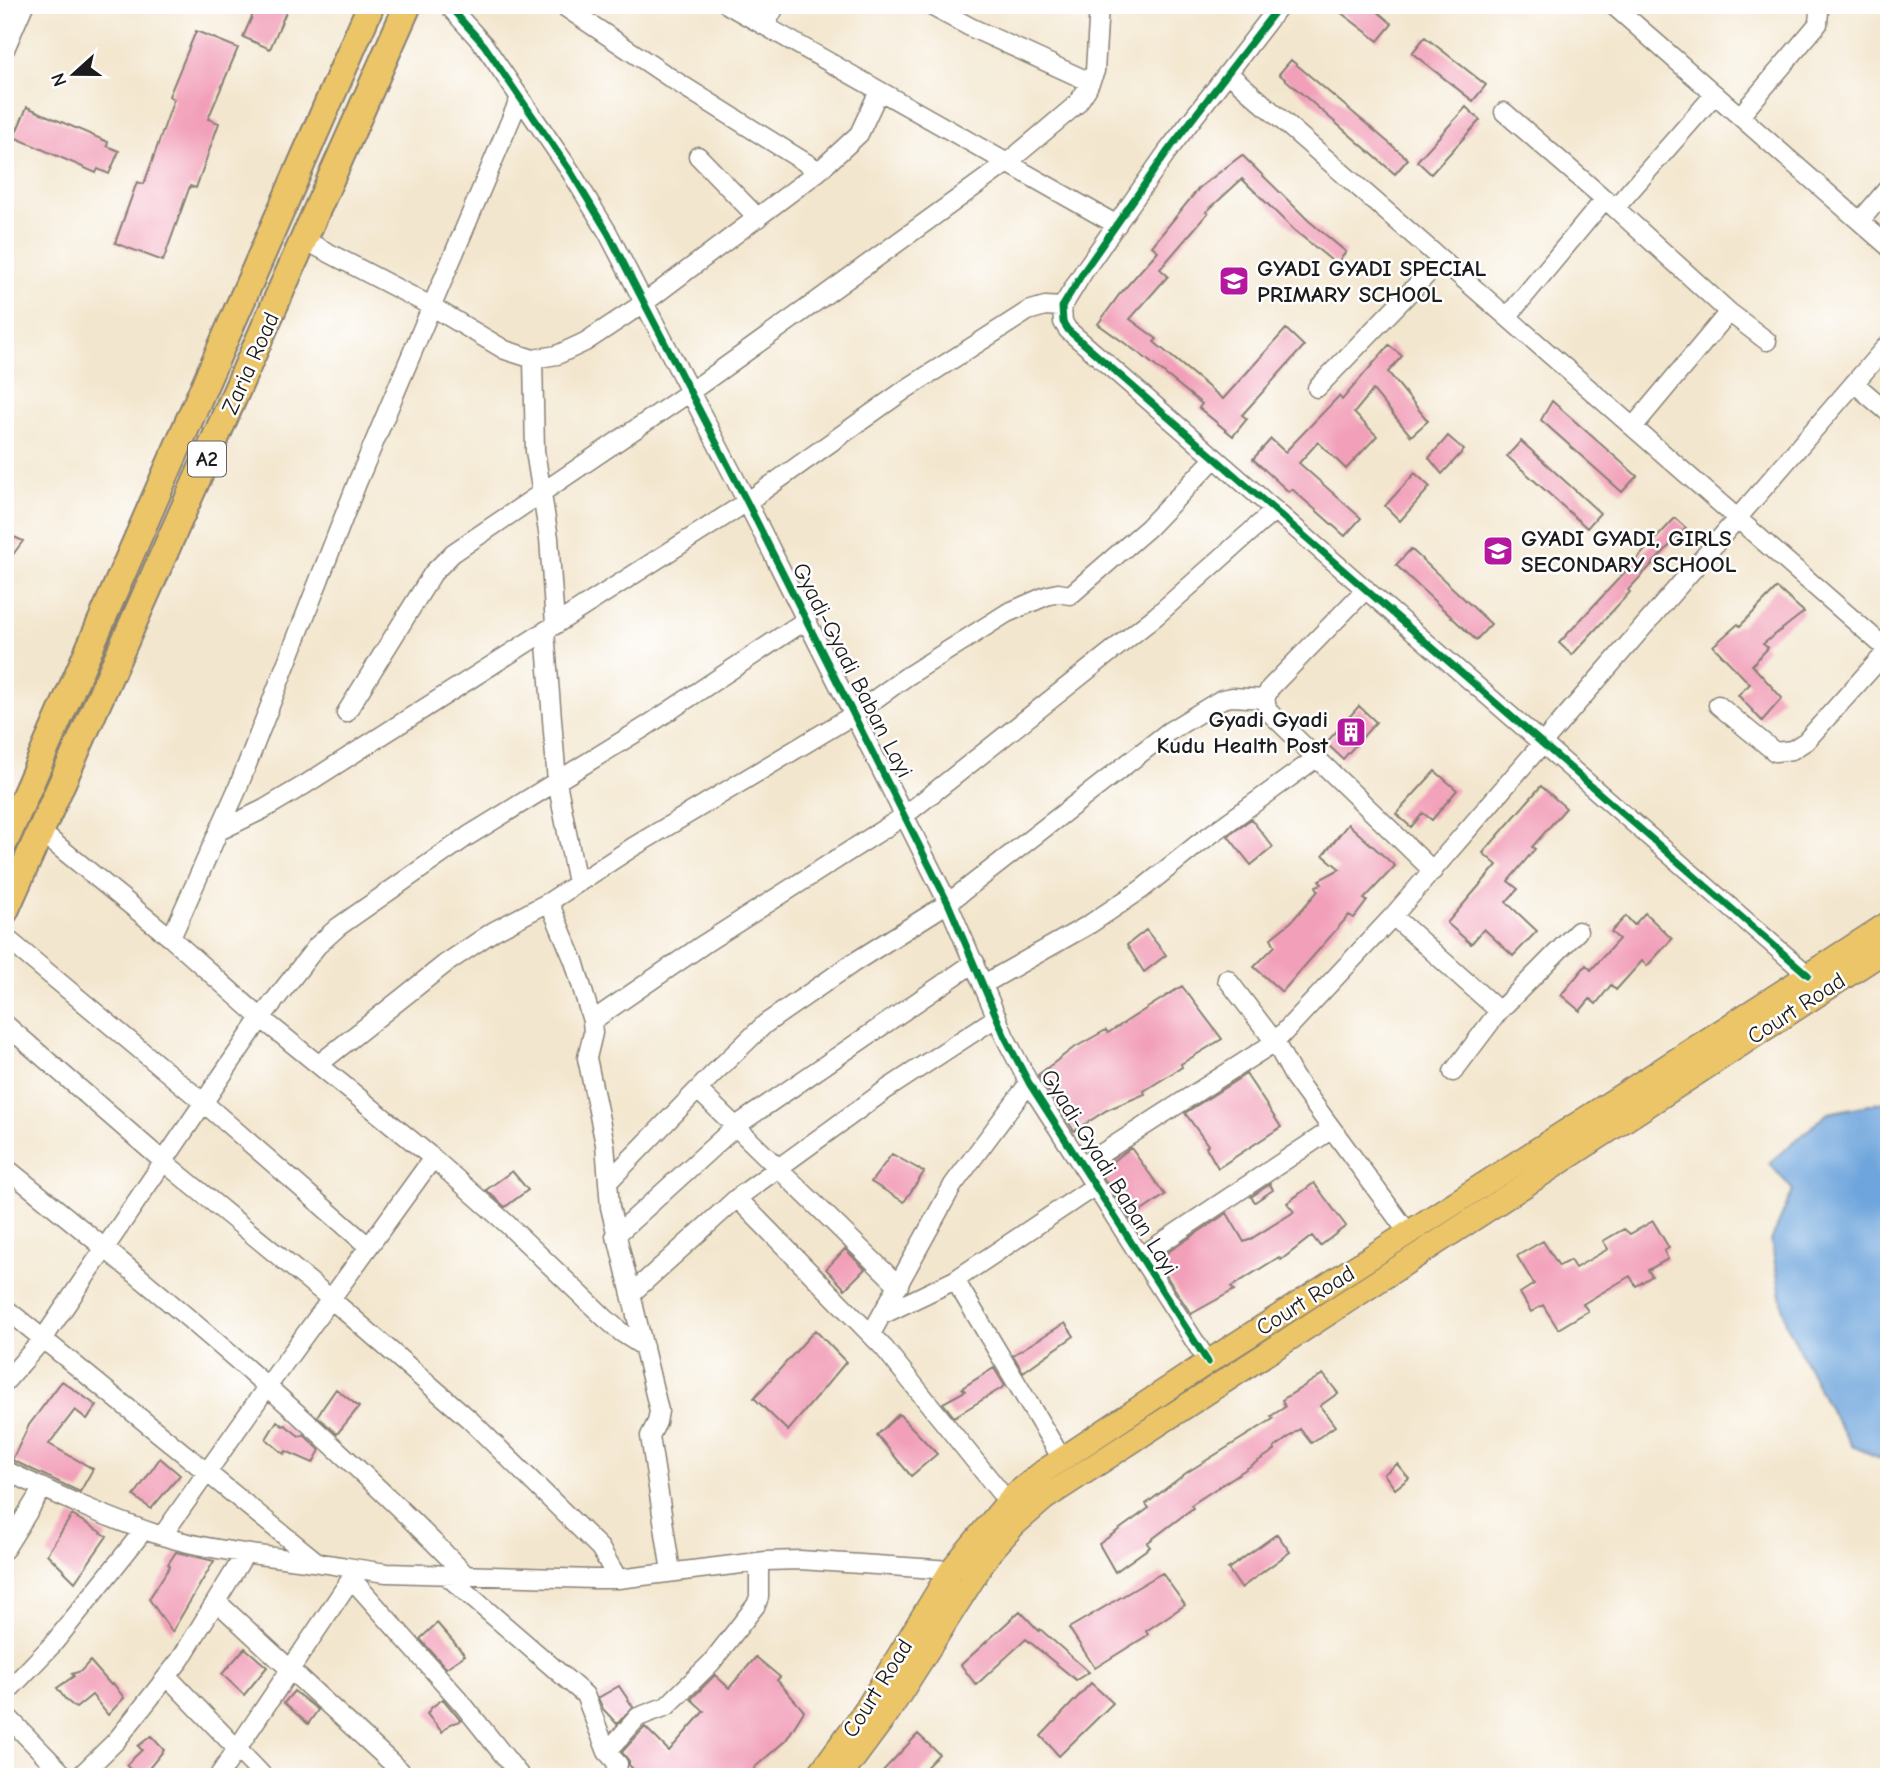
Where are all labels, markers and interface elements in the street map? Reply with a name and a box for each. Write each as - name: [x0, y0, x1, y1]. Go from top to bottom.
- north arrow: [38, 38, 108, 108]
- text: N: [47, 70, 72, 89]
- place label: GYADI GYADI SPECIAL PRIMARY SCHOOL: [1257, 255, 1487, 308]
- school or university icon: GYADI GYADI SPECIAL PRIMARY SCHOOL: [1217, 264, 1251, 298]
- street label: Zaria Road: [216, 308, 285, 418]
- road number: A2: [188, 442, 226, 476]
- place label: GYADI GYADI, GIRLS SECONDARY SCHOOL: [1521, 525, 1737, 578]
- school or university icon: GYADI GYADI, GIRLS SECONDARY SCHOOL: [1481, 534, 1515, 568]
- street label: Gyadi-Gyadi Baban Layi: [787, 558, 918, 782]
- place label: Gyadi Gyadi Kudu Health Post: [1156, 706, 1328, 759]
- building icon: Gyadi Gyadi Kudu Health Post: [1334, 715, 1368, 749]
- street label: Court Road: [1742, 967, 1850, 1050]
- street label: Gyadi-Gyadi Baban Layi: [1035, 1064, 1184, 1280]
- street label: Court Road: [1251, 1260, 1360, 1341]
- street label: Court Road: [837, 1634, 918, 1743]

